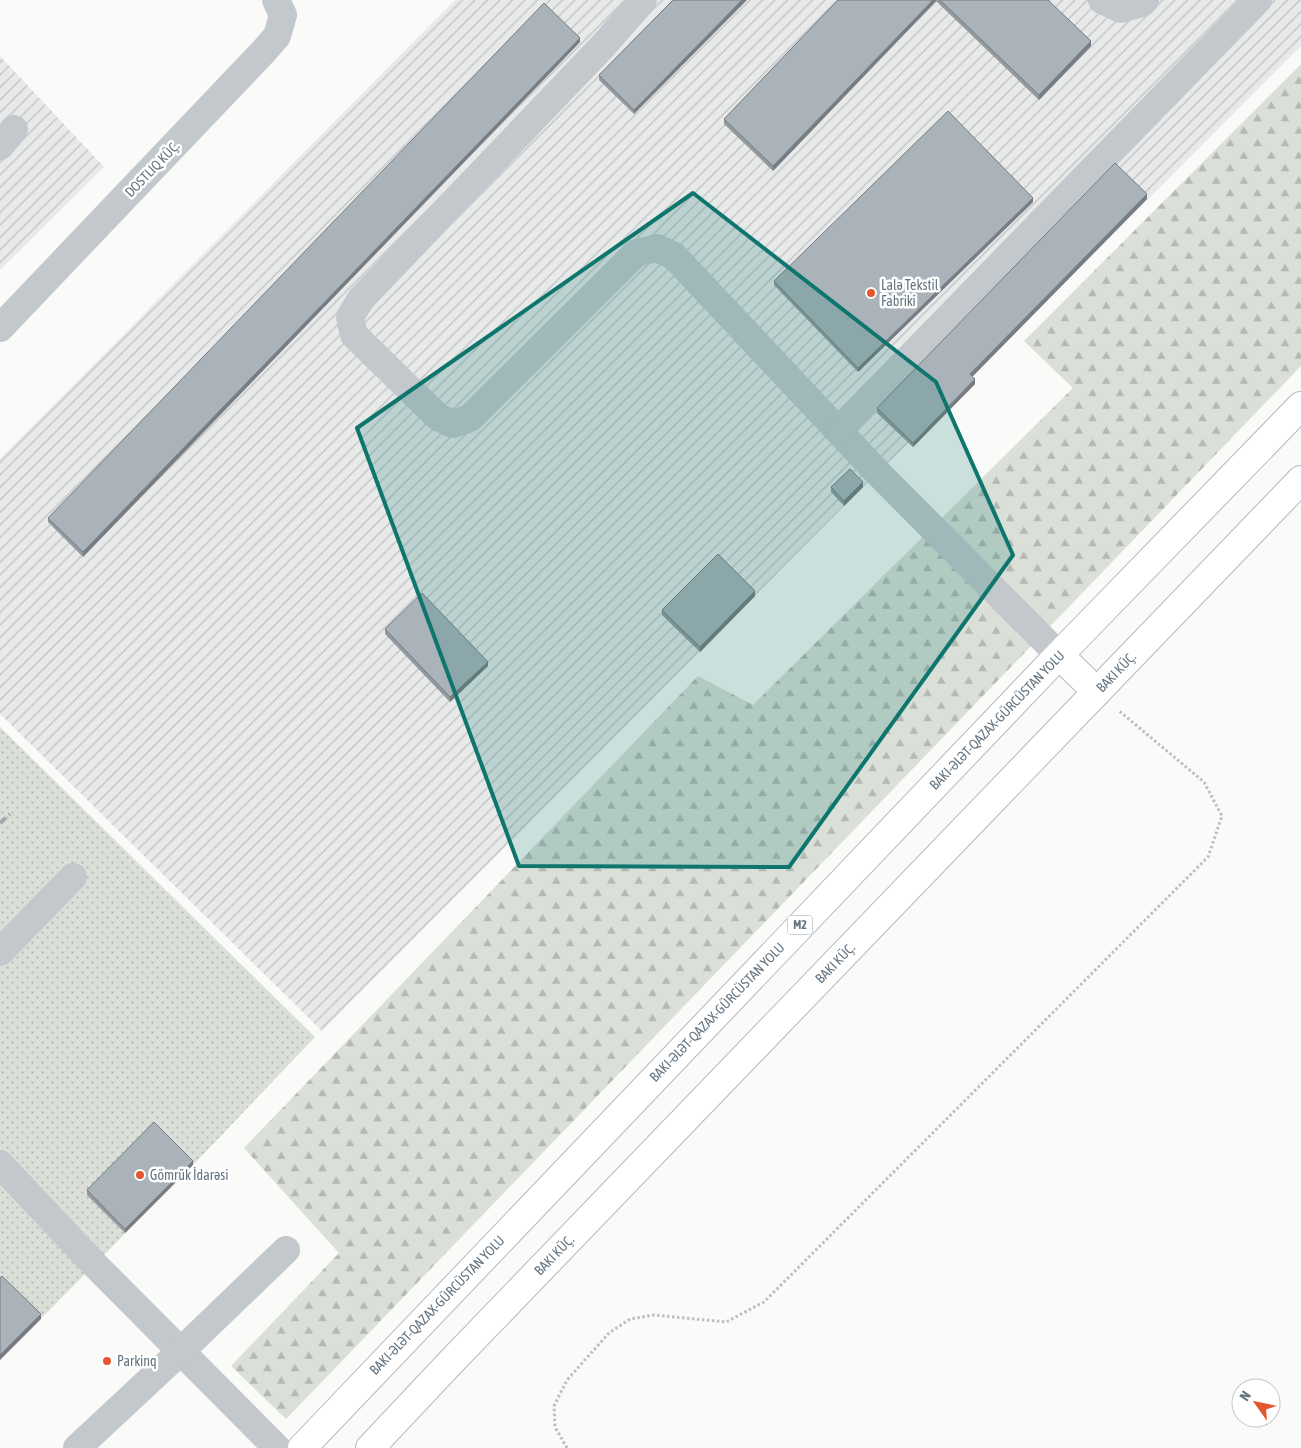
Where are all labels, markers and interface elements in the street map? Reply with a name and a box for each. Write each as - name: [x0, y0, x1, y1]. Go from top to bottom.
- street label: DOSTLIQ KÜÇ.: [122, 138, 182, 200]
- place label: Lalə Tekstil Fabriki: [881, 277, 939, 309]
- marker: Lalə Tekstil Fabriki: [865, 287, 877, 299]
- street label: BAKI-ƏLƏT-QAZAX-GÜRCÜSTAN YOLU: [926, 647, 1068, 793]
- street label: BAKI KÜÇ.: [1093, 649, 1139, 695]
- road number: M2: [788, 916, 812, 934]
- street label: BAKI-ƏLƏT-QAZAX-GÜRCÜSTAN YOLU: [646, 939, 788, 1085]
- street label: BAKI KÜÇ.: [812, 940, 858, 986]
- place label: Gömrük İdarəsi: [150, 1167, 228, 1183]
- marker: Gömrük İdarəsi: [134, 1169, 146, 1181]
- street label: BAKI-ƏLƏT-QAZAX-GÜRCÜSTAN YOLU: [366, 1232, 508, 1378]
- street label: BAKI KÜÇ.: [531, 1232, 577, 1278]
- place label: Parkinq: [117, 1353, 157, 1369]
- marker: Parkinq: [101, 1355, 113, 1367]
- north arrow: [1231, 1378, 1281, 1428]
- text: N: [1236, 1388, 1254, 1404]

